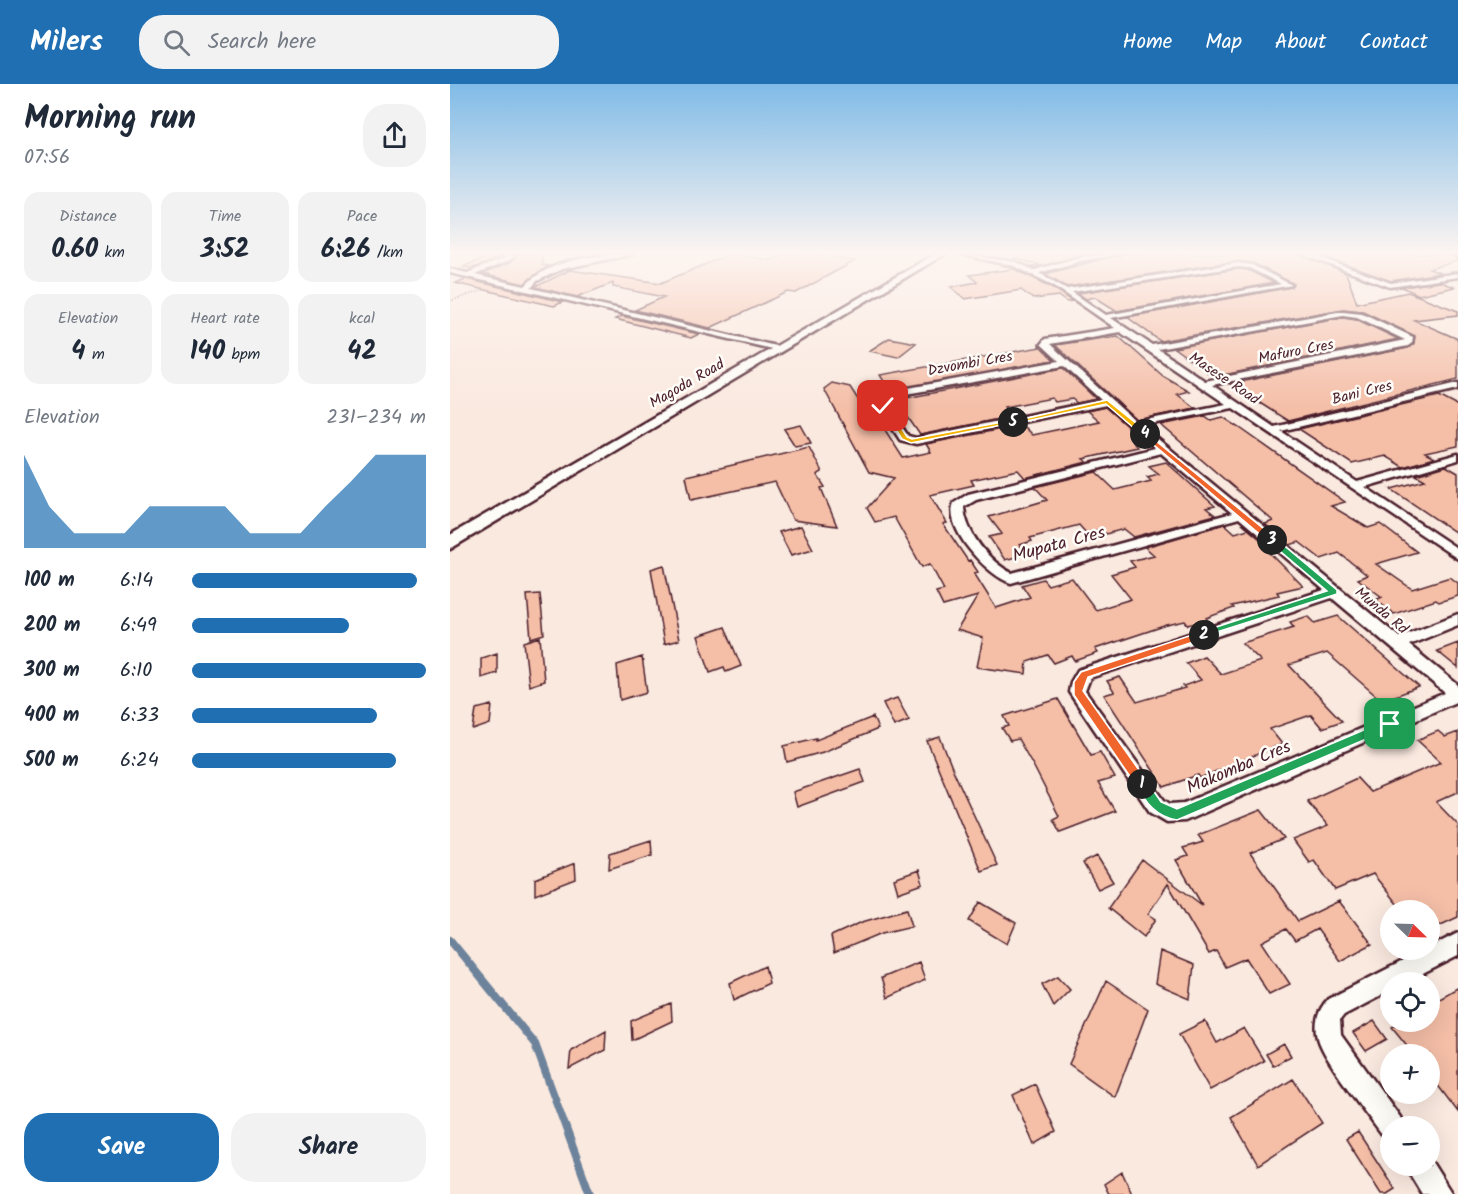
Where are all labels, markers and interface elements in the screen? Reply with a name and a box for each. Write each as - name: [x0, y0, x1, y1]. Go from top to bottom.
- search box: [139, 15, 559, 69]
- text: Milers: [30, 20, 103, 65]
- text: Search here: [208, 25, 316, 60]
- icon: search: [160, 26, 193, 59]
- text: Home: [1123, 26, 1172, 59]
- text: Map: [1205, 26, 1242, 59]
- text: About: [1275, 26, 1326, 59]
- text: Contact: [1359, 26, 1428, 59]
- text: Morning run: [24, 93, 196, 146]
- button: share: [363, 104, 426, 167]
- text: 07:56: [24, 142, 70, 174]
- text: Distance: [59, 204, 117, 229]
- text: Time: [209, 204, 241, 229]
- text: Pace: [347, 204, 377, 229]
- text: 0.60: [51, 229, 98, 271]
- text: 3:52: [201, 229, 249, 271]
- text: 6:26: [321, 229, 371, 271]
- text: km: [98, 240, 125, 265]
- text: /km: [371, 240, 403, 265]
- text: Elevation: [58, 306, 118, 331]
- text: Heart rate: [190, 306, 260, 331]
- text: kcal: [349, 306, 375, 331]
- text: 4: [71, 331, 86, 373]
- text: 140: [190, 331, 225, 373]
- text: 42: [347, 331, 377, 373]
- street label: Mafuro Cres: [1256, 333, 1336, 371]
- text: m: [86, 342, 105, 367]
- text: bpm: [225, 342, 260, 367]
- street label: Dzvombi Cres: [926, 345, 1015, 383]
- street label: Masese Road: [1184, 346, 1265, 412]
- street label: Magoda Road: [645, 353, 730, 415]
- street label: Bani Cres: [1329, 374, 1395, 412]
- pin: [857, 380, 908, 431]
- icon: check: [866, 389, 899, 422]
- text: Elevation: [24, 402, 100, 434]
- text: 231–234 m: [326, 402, 426, 434]
- pin: 5: [998, 407, 1028, 437]
- text: 5: [1009, 409, 1017, 434]
- pin: 4: [1130, 419, 1160, 449]
- text: 4: [1141, 421, 1149, 446]
- street label: Mupata Cres: [1009, 519, 1109, 571]
- pin: 3: [1257, 525, 1287, 555]
- text: 3: [1268, 527, 1276, 552]
- text: 100 m: [24, 565, 75, 597]
- text: 6:14: [120, 565, 153, 597]
- street label: Munda Rd: [1349, 581, 1414, 641]
- text: 200 m: [24, 610, 80, 642]
- text: 6:49: [120, 610, 157, 642]
- pin: 2: [1189, 620, 1219, 650]
- text: 2: [1199, 622, 1209, 647]
- text: 300 m: [24, 655, 80, 687]
- text: 6:10: [120, 655, 152, 687]
- pin: [1364, 698, 1415, 749]
- text: 400 m: [24, 700, 80, 732]
- text: 6:33: [120, 700, 159, 732]
- icon: arrive: [1373, 707, 1406, 740]
- street label: Makomba Cres: [1182, 733, 1296, 803]
- text: 500 m: [24, 745, 79, 777]
- text: 6:24: [120, 745, 159, 777]
- pin: 1: [1127, 769, 1157, 799]
- text: 1: [1140, 771, 1144, 796]
- north arrow: [1380, 900, 1440, 960]
- map controls: [1380, 900, 1440, 1176]
- button: locate: [1380, 972, 1440, 1032]
- button: +: [1380, 1044, 1440, 1104]
- button: Save: [24, 1113, 219, 1182]
- button: Share: [231, 1113, 426, 1182]
- button: −: [1380, 1116, 1440, 1176]

